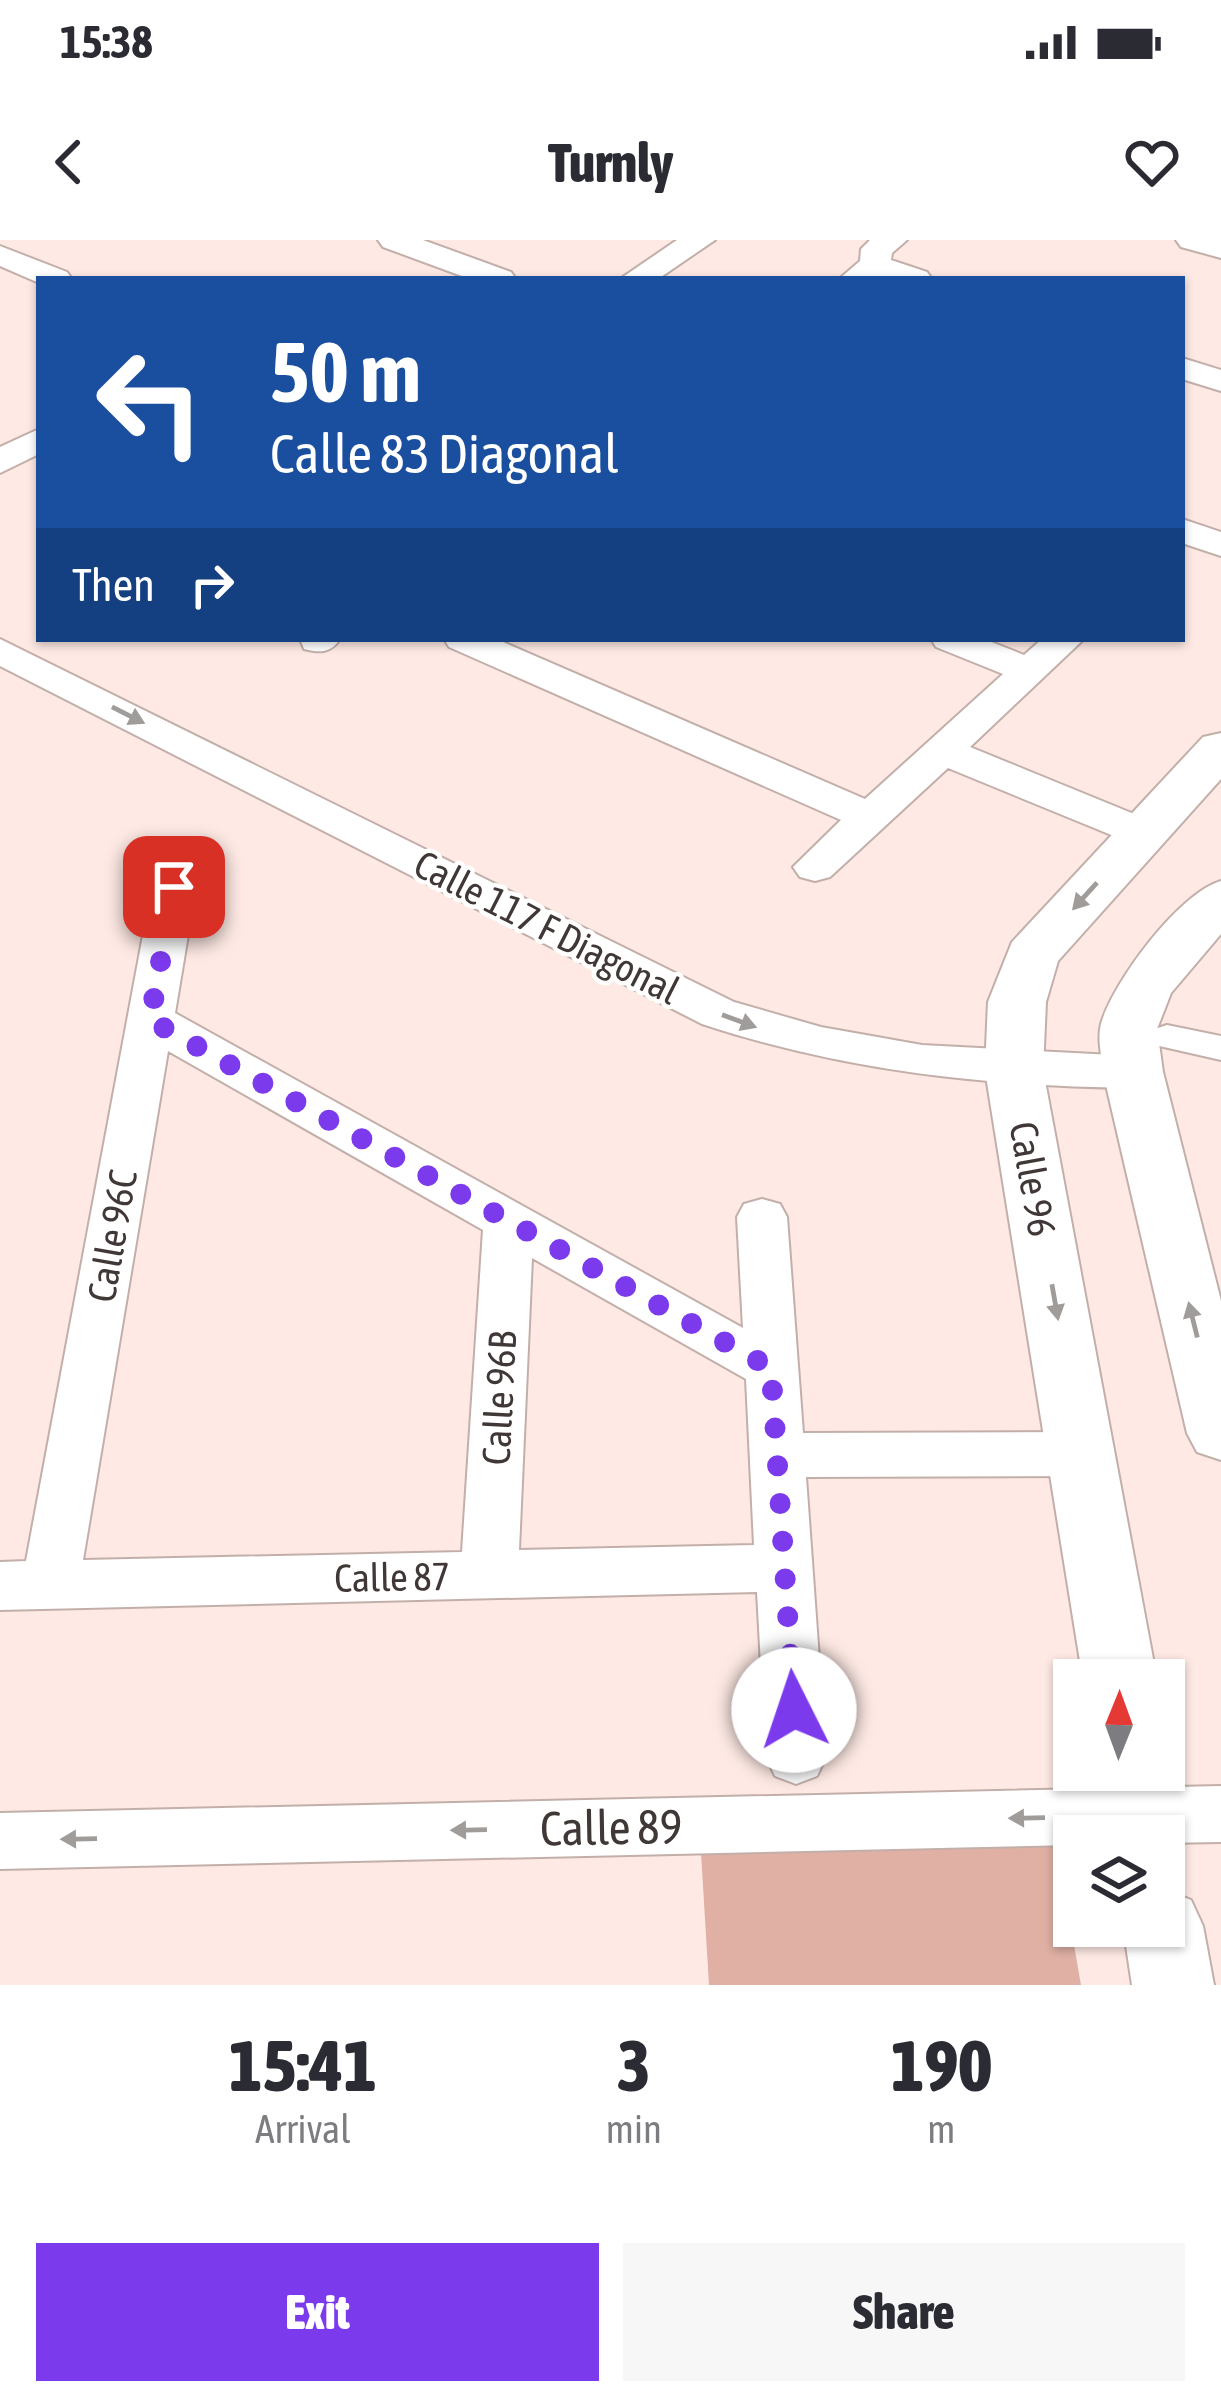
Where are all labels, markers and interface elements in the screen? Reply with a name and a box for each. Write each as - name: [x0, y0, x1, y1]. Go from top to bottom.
- text: 15:38: [60, 16, 153, 68]
- icon: back: [36, 129, 102, 195]
- icon: heart: [1119, 129, 1185, 195]
- text: Turnly: [548, 132, 673, 193]
- icon: left: [72, 324, 228, 480]
- text: 50 m: [270, 324, 421, 420]
- text: Calle 83 Diagonal: [270, 423, 618, 484]
- icon: right: [179, 552, 245, 618]
- text: Then: [72, 559, 155, 611]
- one-way arrow: [110, 704, 145, 724]
- pin: [123, 836, 225, 938]
- street label: Calle 117 F Diagonal: [407, 841, 687, 1013]
- icon: arrive: [141, 854, 207, 920]
- one-way arrow: [1072, 880, 1098, 910]
- one-way arrow: [722, 1012, 758, 1031]
- street label: Calle 96: [1001, 1118, 1065, 1240]
- street label: Calle 96C: [79, 1167, 145, 1305]
- one-way arrow: [1046, 1283, 1065, 1321]
- one-way arrow: [1183, 1301, 1202, 1338]
- street label: Calle 96B: [474, 1329, 525, 1466]
- street label: Calle 87: [334, 1554, 450, 1600]
- position arrow: [731, 1647, 857, 1773]
- north arrow: [1053, 1659, 1185, 1791]
- map controls: [1053, 1659, 1185, 1947]
- street label: Calle 89: [539, 1798, 683, 1856]
- one-way arrow: [1007, 1809, 1045, 1828]
- button: layers: [1053, 1815, 1185, 1947]
- one-way arrow: [449, 1821, 487, 1840]
- one-way arrow: [59, 1829, 97, 1849]
- text: 15:41: [229, 2024, 377, 2106]
- text: 3: [617, 2024, 651, 2106]
- text: 190: [891, 2024, 992, 2106]
- text: Arrival: [255, 2107, 351, 2151]
- text: min: [606, 2107, 662, 2151]
- text: m: [927, 2107, 955, 2151]
- button: Exit: [36, 2243, 599, 2381]
- button: Share: [623, 2243, 1185, 2381]

